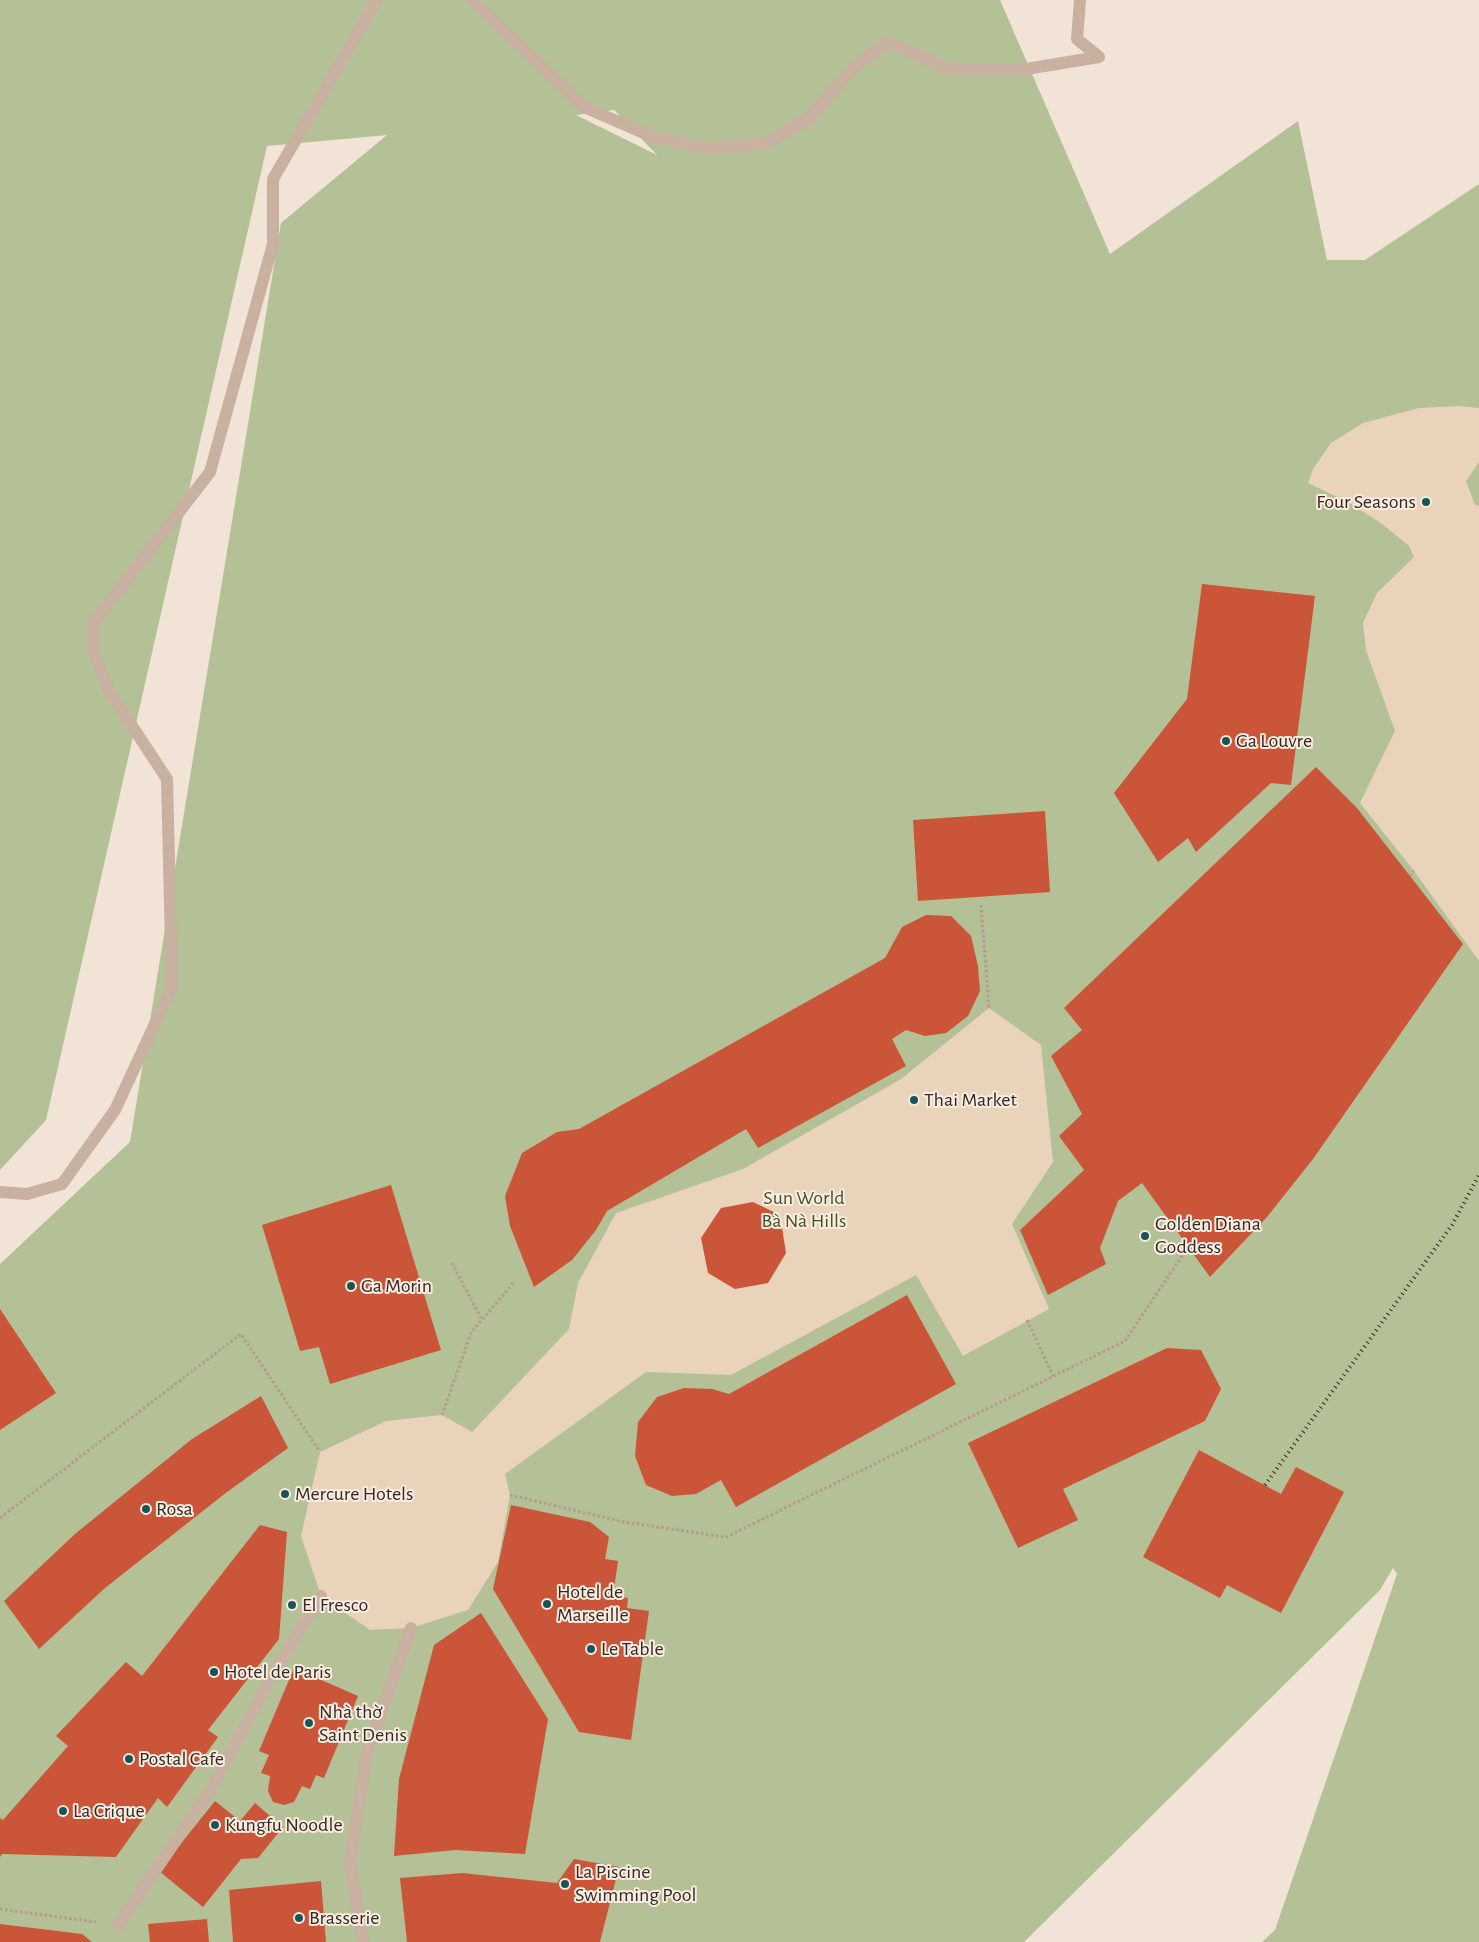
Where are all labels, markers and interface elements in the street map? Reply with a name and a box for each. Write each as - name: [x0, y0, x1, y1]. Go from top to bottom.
- place label: Four Seasons: [1316, 490, 1416, 514]
- marker: Four Seasons: [1420, 496, 1432, 508]
- place label: Ga Louvre: [1236, 729, 1312, 753]
- marker: Ga Louvre: [1220, 735, 1232, 747]
- place label: Thai Market: [924, 1088, 1017, 1112]
- marker: Thai Market: [908, 1094, 920, 1106]
- park label: Sun World Bà Nà Hills: [762, 1186, 846, 1233]
- place label: Golden Diana Goddess: [1155, 1212, 1261, 1259]
- marker: Golden Diana Goddess: [1139, 1230, 1151, 1242]
- place label: Ga Morin: [361, 1274, 432, 1298]
- marker: Ga Morin: [345, 1280, 357, 1292]
- place label: Mercure Hotels: [295, 1482, 413, 1506]
- marker: Mercure Hotels: [279, 1488, 291, 1500]
- place label: Rosa: [156, 1497, 193, 1521]
- marker: Rosa: [140, 1503, 152, 1515]
- place label: Hotel de Marseille: [557, 1580, 629, 1627]
- place label: El Fresco: [302, 1593, 368, 1617]
- marker: Hotel de Marseille: [541, 1598, 553, 1610]
- marker: El Fresco: [286, 1599, 298, 1611]
- place label: Le Table: [601, 1637, 664, 1661]
- marker: Le Table: [585, 1643, 597, 1655]
- place label: Hotel de Paris: [224, 1660, 331, 1684]
- marker: Hotel de Paris: [208, 1666, 220, 1678]
- place label: Nhà thờ Saint Denis: [319, 1700, 407, 1747]
- marker: Nhà thờ Saint Denis: [303, 1717, 315, 1729]
- place label: Postal Cafe: [139, 1747, 224, 1771]
- marker: Postal Cafe: [123, 1753, 135, 1765]
- place label: La Crique: [73, 1799, 145, 1823]
- marker: La Crique: [57, 1805, 69, 1817]
- place label: Kungfu Noodle: [225, 1813, 343, 1837]
- marker: Kungfu Noodle: [209, 1819, 221, 1831]
- place label: La Piscine Swimming Pool: [575, 1860, 696, 1907]
- marker: La Piscine Swimming Pool: [559, 1878, 571, 1890]
- place label: Brasserie: [309, 1906, 380, 1930]
- marker: Brasserie: [293, 1912, 305, 1924]

